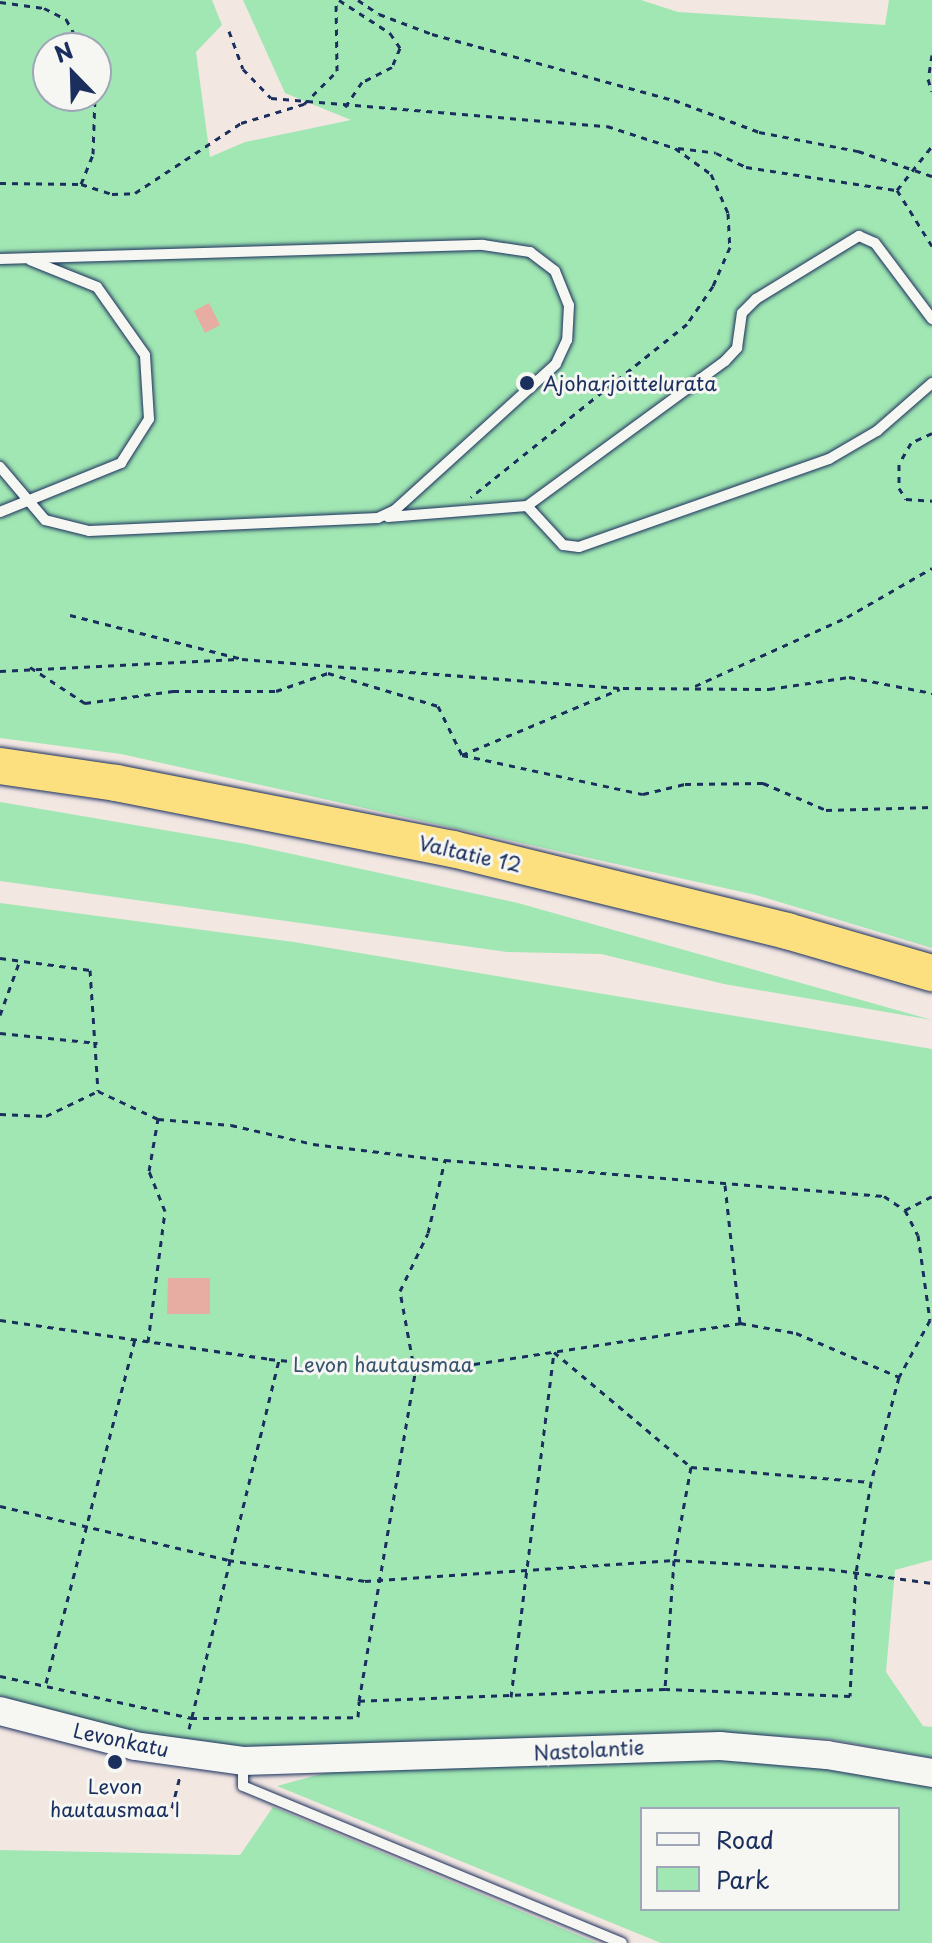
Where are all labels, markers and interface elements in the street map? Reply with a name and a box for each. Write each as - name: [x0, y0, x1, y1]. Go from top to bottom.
- north arrow: [32, 32, 112, 112]
- text: N: [49, 33, 78, 70]
- place label: Ajoharjoittelurata: [543, 371, 717, 395]
- marker: Ajoharjoittelurata: [518, 374, 536, 392]
- street label: Valtatie 12: [416, 831, 524, 877]
- park label: Levon hautausmaa: [293, 1352, 473, 1376]
- street label: Levonkatu: [71, 1718, 171, 1762]
- street label: Nastolantie: [533, 1735, 645, 1765]
- marker: Levon hautausmaa I: [106, 1753, 124, 1771]
- place label: Levon hautausmaa I: [49, 1774, 181, 1821]
- legend: [640, 1807, 900, 1911]
- text: Road: [716, 1821, 774, 1857]
- text: Park: [716, 1861, 770, 1897]

